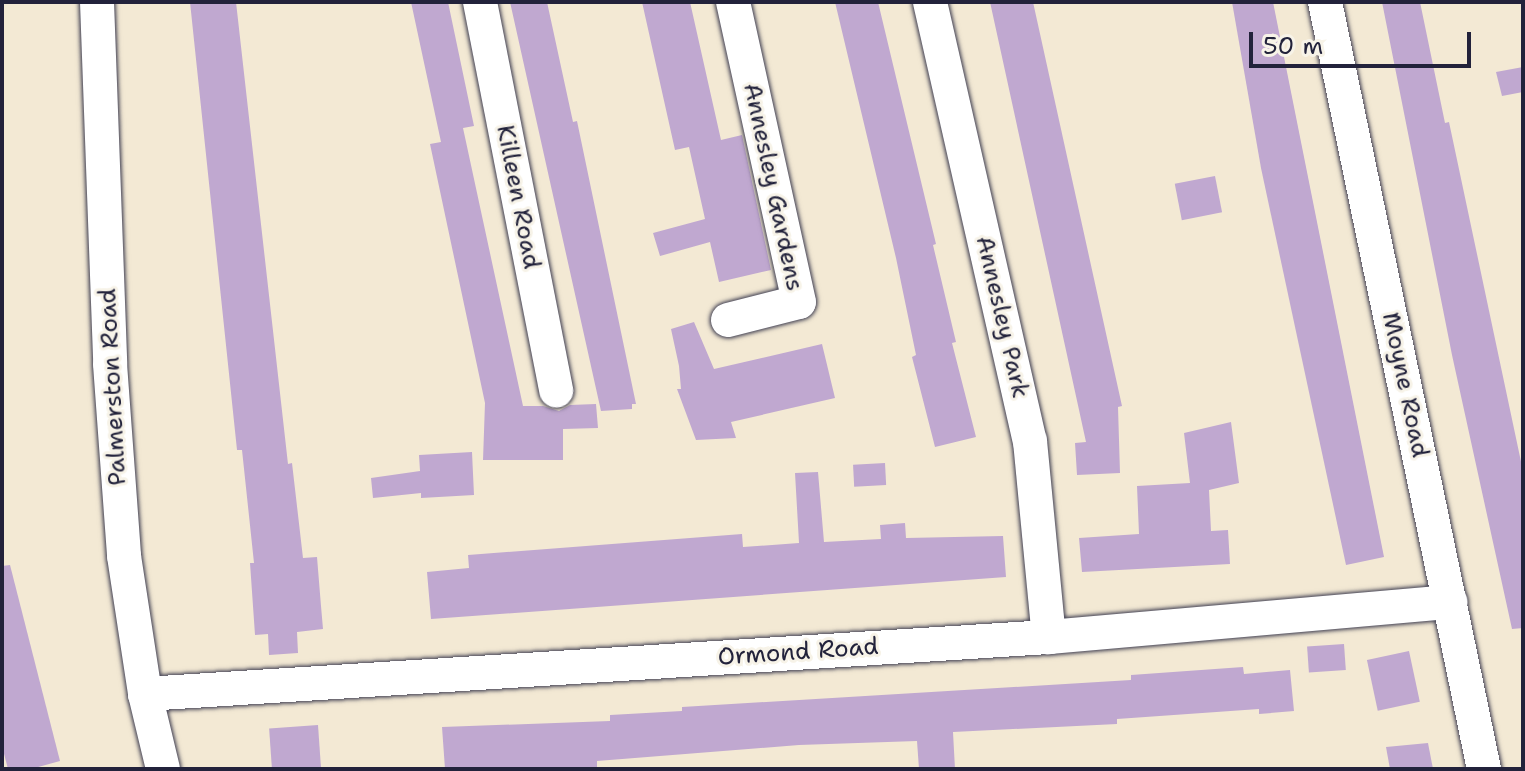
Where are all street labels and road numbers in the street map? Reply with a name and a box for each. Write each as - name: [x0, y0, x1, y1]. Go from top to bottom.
- street label: Annesley Gardens: [737, 81, 809, 293]
- street label: Killeen Road: [490, 123, 546, 271]
- street label: Annesley Park: [969, 233, 1035, 401]
- street label: Palmerston Road: [93, 288, 133, 486]
- street label: Moyne Road: [1376, 310, 1434, 460]
- street label: Ormond Road: [717, 632, 879, 672]

